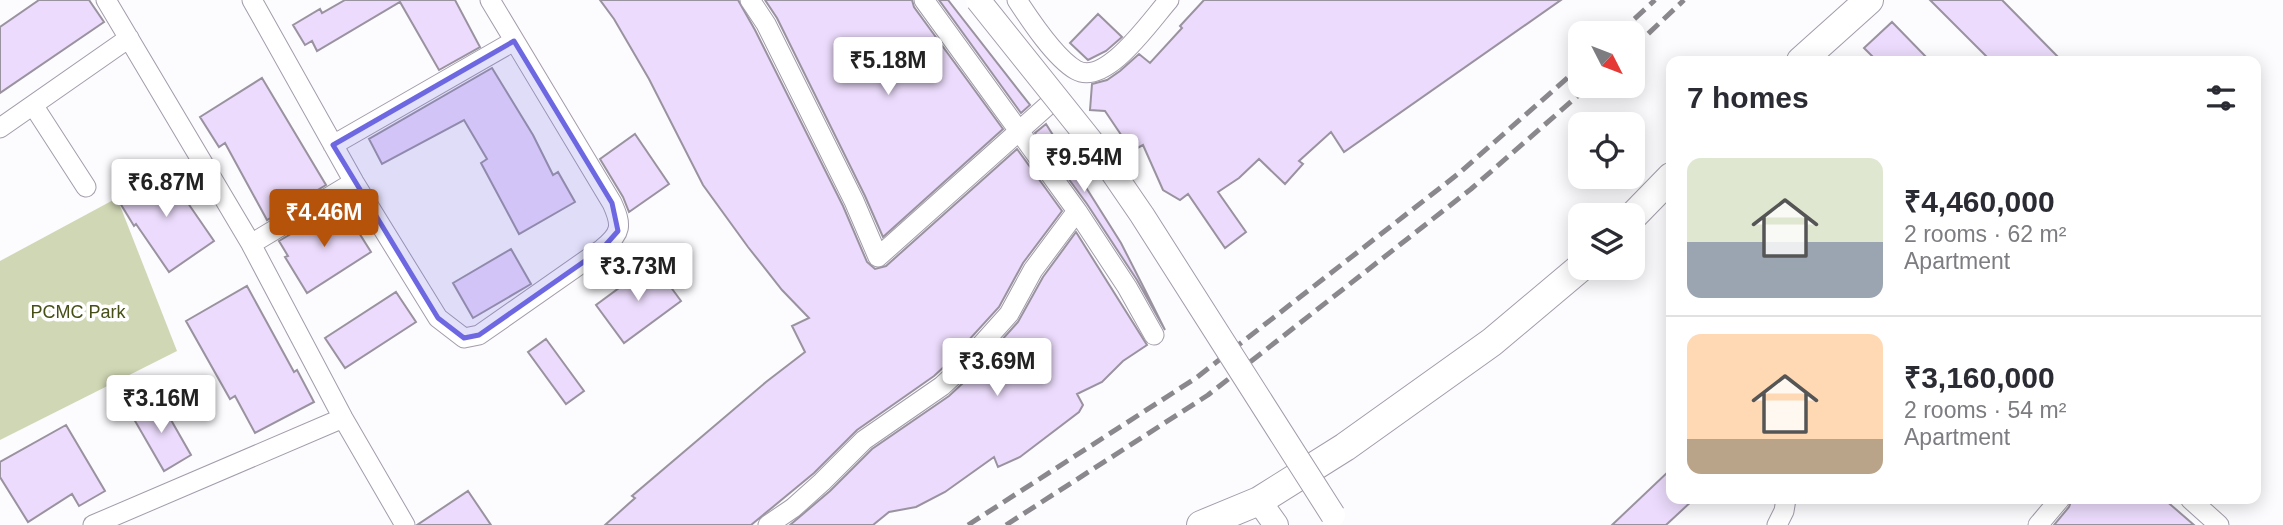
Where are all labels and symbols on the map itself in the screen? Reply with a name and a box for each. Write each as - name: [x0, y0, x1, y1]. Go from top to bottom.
- north arrow: [1568, 21, 1645, 98]
- pin: ₹5.18M: [831, 38, 945, 97]
- pin: ₹9.54M: [1027, 134, 1141, 194]
- pin: ₹6.87M: [109, 160, 223, 219]
- pin: ₹4.46M: [267, 190, 381, 249]
- pin: ₹3.73M: [581, 244, 695, 303]
- park label: PCMC Park: [30, 302, 127, 322]
- pin: ₹3.69M: [940, 338, 1054, 398]
- pin: ₹3.16M: [104, 376, 218, 435]

